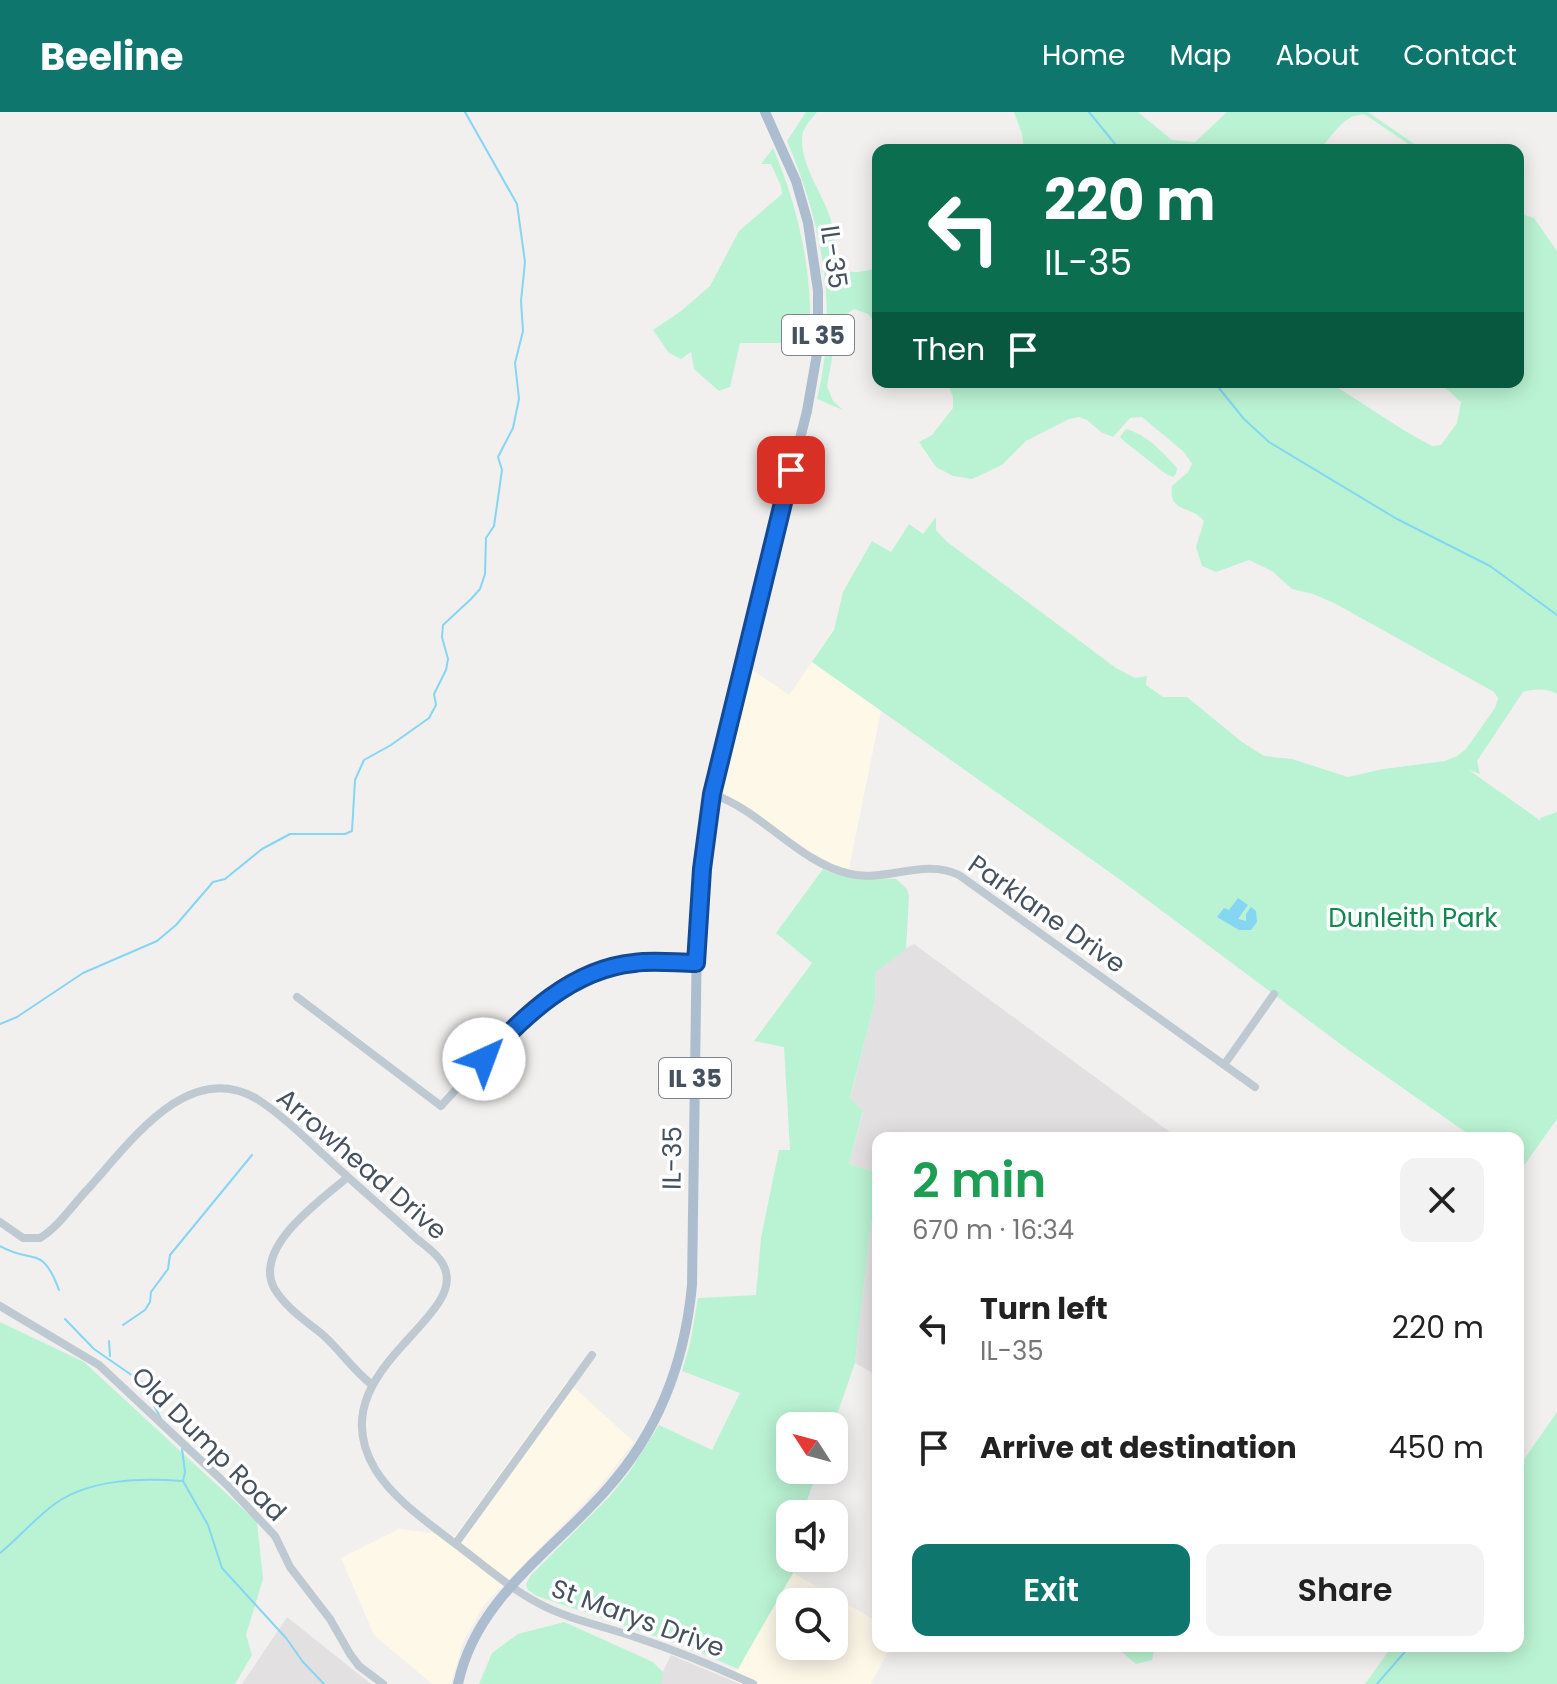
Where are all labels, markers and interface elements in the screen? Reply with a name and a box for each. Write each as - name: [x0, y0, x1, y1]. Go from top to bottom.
- text: Beeline: [40, 30, 183, 83]
- text: Home: [1042, 36, 1125, 75]
- text: Map: [1169, 36, 1231, 75]
- text: About: [1275, 36, 1359, 75]
- text: Contact: [1403, 36, 1517, 75]
- text: 220 m: [1044, 161, 1216, 240]
- icon: left: [912, 176, 1016, 280]
- street label: IL-35: [812, 223, 856, 291]
- text: IL-35: [1044, 237, 1132, 288]
- road number: IL 35: [782, 315, 854, 355]
- text: Then: [912, 328, 985, 371]
- icon: arrive: [1001, 328, 1045, 372]
- pin: [757, 436, 825, 504]
- icon: arrive: [769, 448, 813, 492]
- street label: Parklane Drive: [961, 846, 1133, 982]
- park label: Dunleith Park: [1328, 900, 1498, 936]
- position arrow: [442, 1017, 526, 1101]
- road number: IL 35: [659, 1058, 731, 1098]
- street label: Arrowhead Drive: [269, 1080, 455, 1248]
- street label: IL-35: [653, 1126, 691, 1190]
- text: 2 min: [912, 1147, 1046, 1214]
- button: close: [1400, 1158, 1484, 1242]
- text: 670 m · 16:34: [912, 1212, 1074, 1248]
- text: Turn left: [980, 1287, 1108, 1330]
- icon: left: [912, 1306, 956, 1350]
- text: 220 m: [1392, 1306, 1484, 1349]
- text: IL-35: [980, 1333, 1044, 1369]
- street label: Old Dump Road: [124, 1359, 294, 1529]
- north arrow: [776, 1412, 848, 1484]
- map controls: [776, 1412, 848, 1660]
- icon: arrive: [912, 1426, 956, 1470]
- text: Arrive at destination: [980, 1426, 1297, 1469]
- text: 450 m: [1389, 1426, 1484, 1469]
- button: sound: [776, 1500, 848, 1572]
- button: Exit: [912, 1544, 1190, 1636]
- button: Share: [1206, 1544, 1484, 1636]
- street label: St Marys Drive: [546, 1570, 730, 1666]
- button: search: [776, 1588, 848, 1660]

